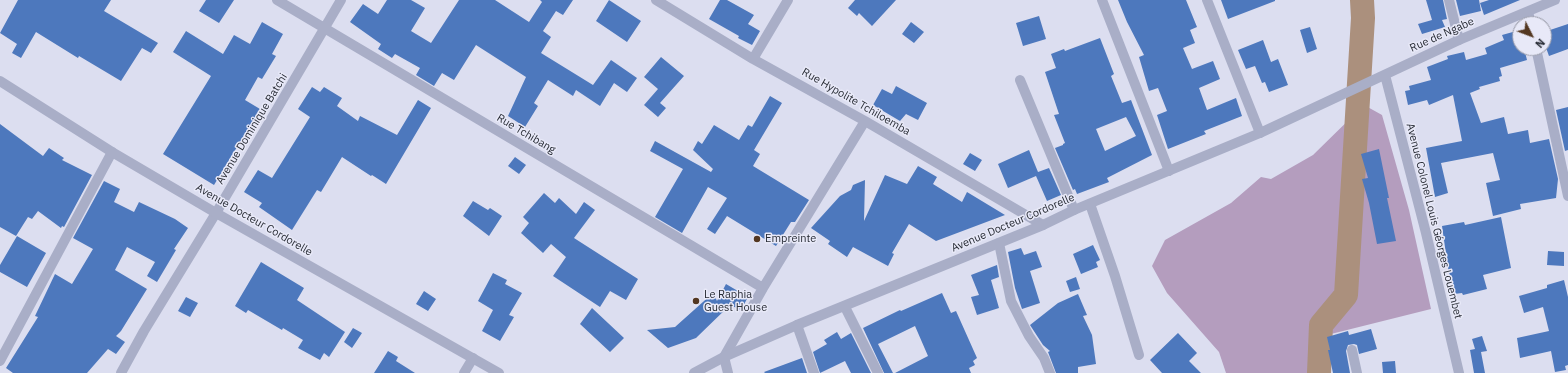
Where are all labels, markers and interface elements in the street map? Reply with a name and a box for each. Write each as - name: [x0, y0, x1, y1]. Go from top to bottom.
- street label: Rue de Ngabe: [1408, 15, 1476, 55]
- north arrow: [1512, 16, 1552, 56]
- text: N: [1532, 36, 1548, 51]
- street label: Rue Hypolite Tchiloemba: [799, 66, 913, 138]
- street label: Avenue Dominique Batchi: [214, 71, 290, 187]
- street label: Rue Tchibang: [494, 111, 558, 157]
- street label: Avenue Colonel Louis Géorges Louembet: [1403, 122, 1465, 320]
- street label: Avenue Docteur Cordorelle: [193, 181, 315, 259]
- street label: Avenue Docteur Cordorelle: [949, 191, 1077, 255]
- place label: Empreinte: [765, 232, 816, 246]
- marker: Empreinte: [752, 234, 762, 244]
- place label: Le Raphia Guest House: [704, 288, 767, 314]
- marker: Le Raphia Guest House: [691, 296, 701, 306]

